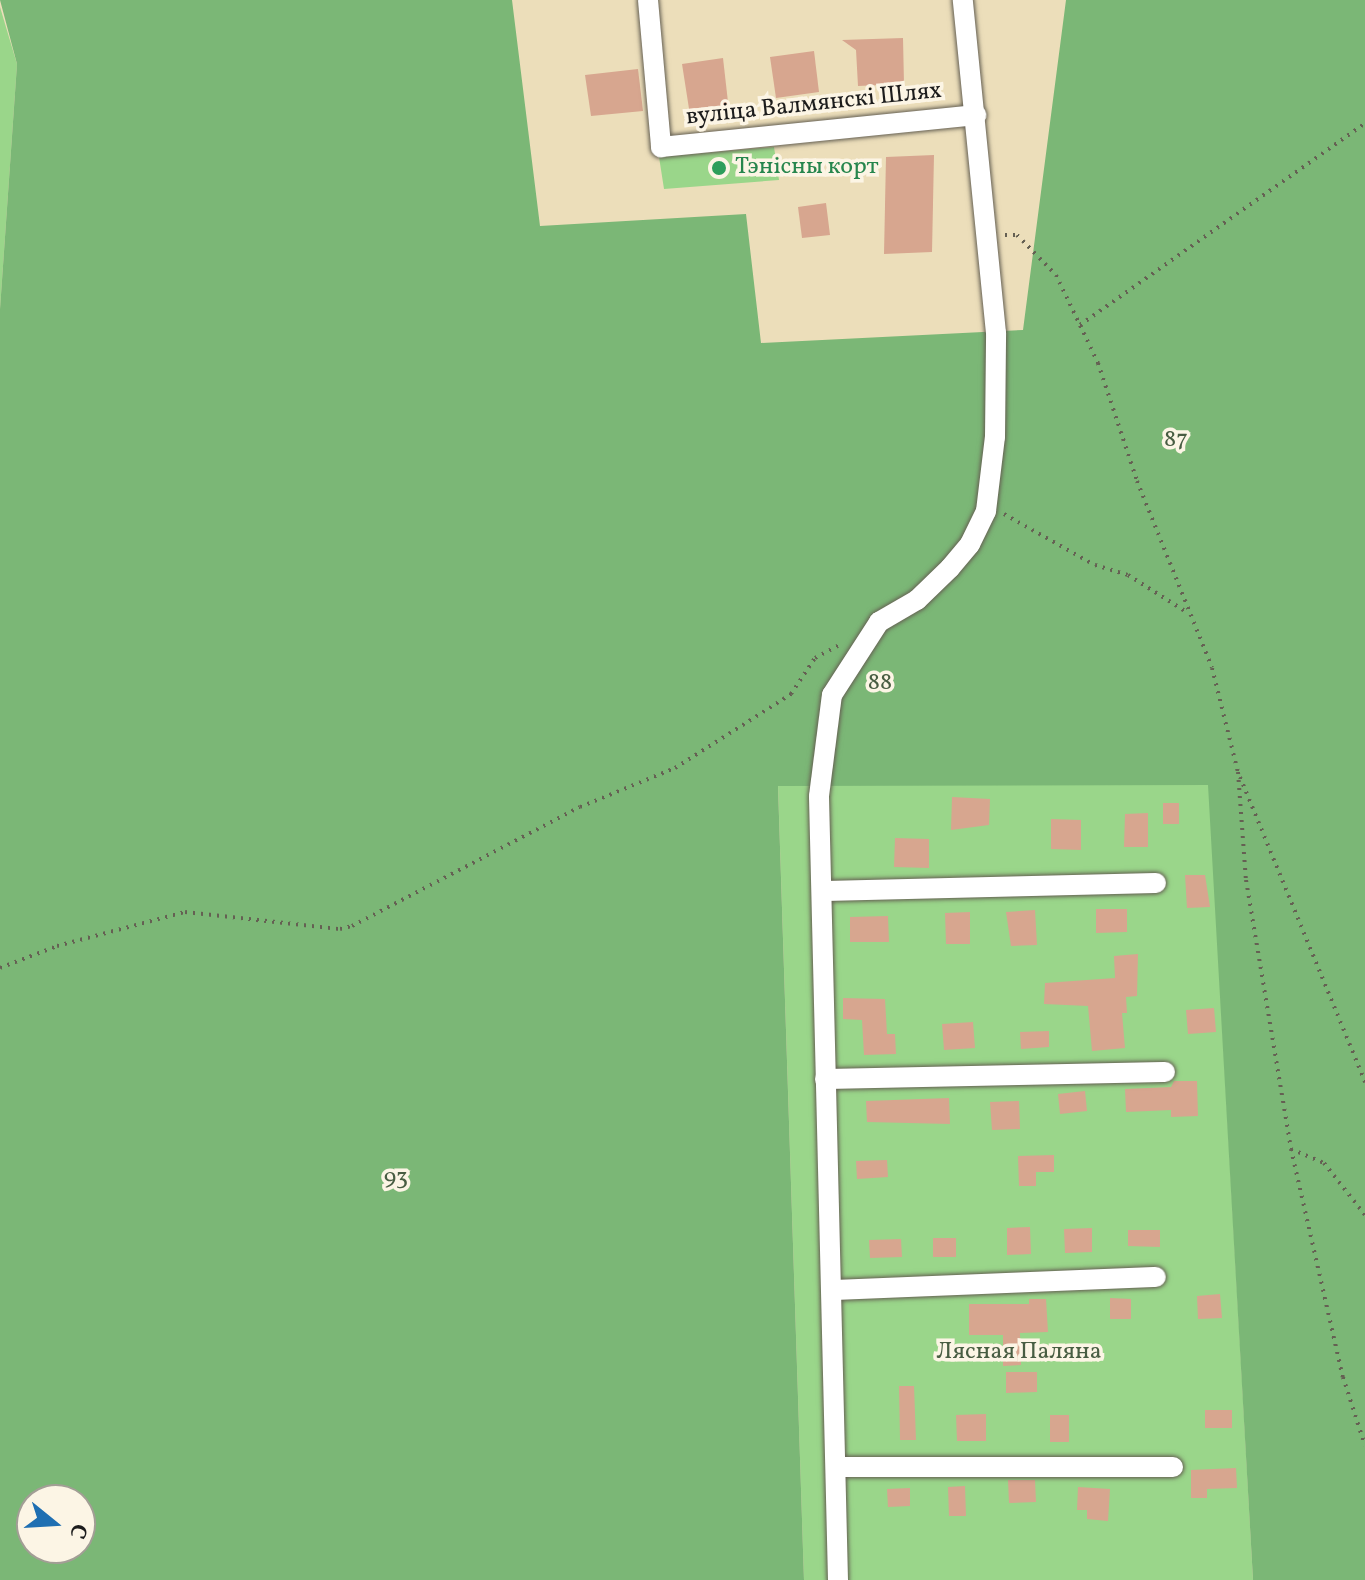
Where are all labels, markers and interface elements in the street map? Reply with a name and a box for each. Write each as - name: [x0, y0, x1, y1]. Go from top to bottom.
- street label: вуліца Валмянскі Шлях: [685, 77, 943, 133]
- place label: Тэнісны корт: [735, 154, 879, 182]
- marker: Тэнісны корт: [710, 159, 728, 177]
- park label: 87: [1164, 427, 1188, 455]
- park label: 88: [868, 670, 892, 698]
- park label: 93: [384, 1165, 408, 1193]
- park label: Лясная Паляна: [936, 1339, 1102, 1367]
- north arrow: [16, 1484, 96, 1564]
- text: С: [60, 1519, 94, 1542]

